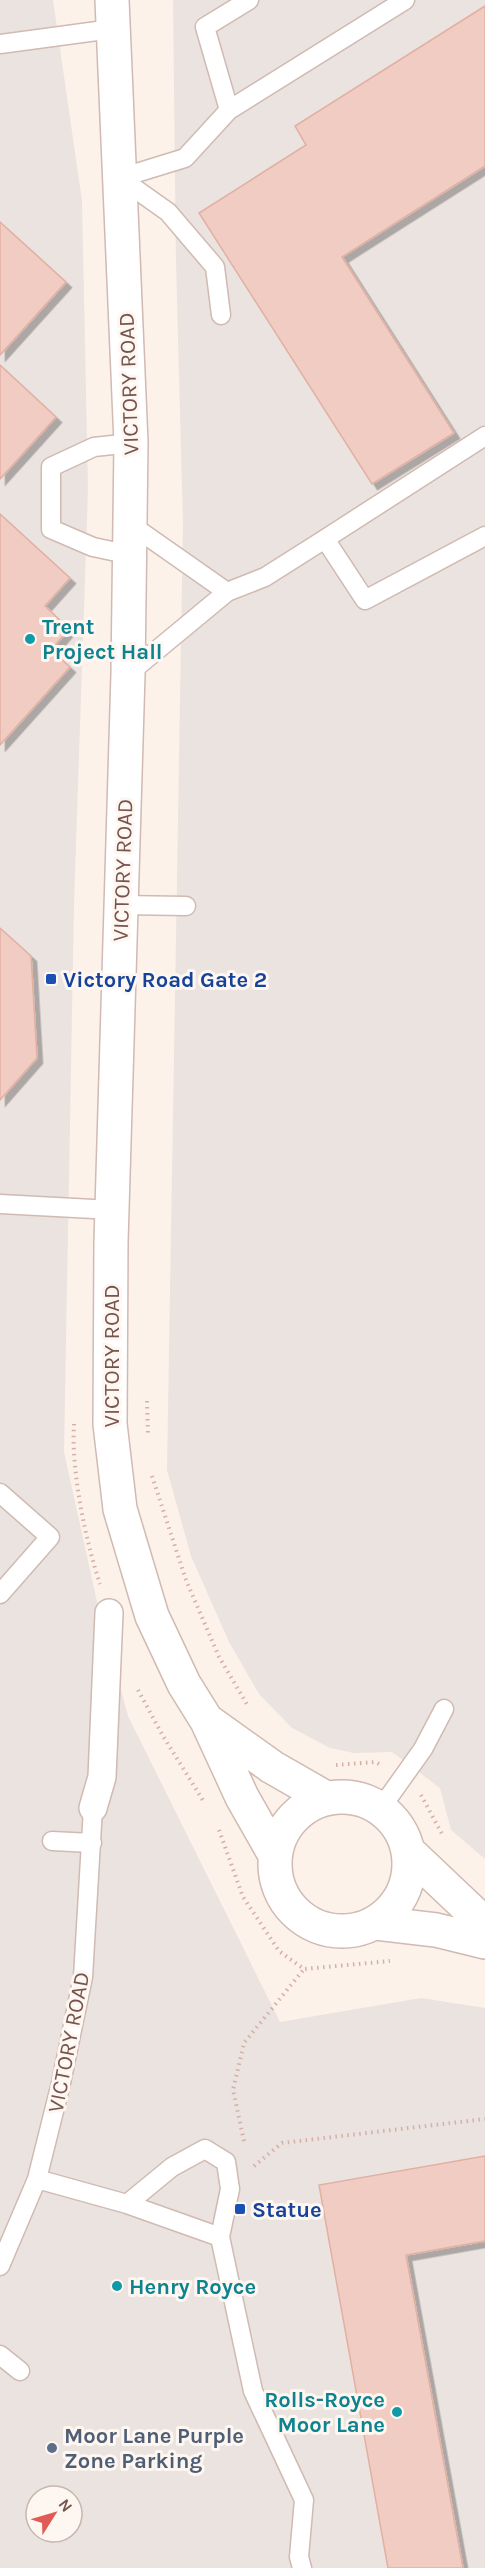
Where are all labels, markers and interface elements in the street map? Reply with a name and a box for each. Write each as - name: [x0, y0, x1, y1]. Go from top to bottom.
- street label: VICTORY ROAD: [114, 312, 144, 456]
- place label: Trent Project Hall: [42, 614, 163, 665]
- marker: Trent Project Hall: [23, 632, 37, 646]
- street label: VICTORY ROAD: [108, 798, 138, 942]
- place label: Victory Road Gate 2: [63, 967, 267, 993]
- marker: Victory Road Gate 2: [44, 972, 58, 986]
- street label: VICTORY ROAD: [99, 1285, 125, 1427]
- street label: VICTORY ROAD: [43, 1970, 95, 2115]
- place label: Statue: [252, 2197, 322, 2223]
- marker: Statue: [233, 2202, 247, 2216]
- place label: Henry Royce: [129, 2274, 256, 2300]
- marker: Henry Royce: [110, 2279, 124, 2293]
- place label: Rolls-Royce Moor Lane: [264, 2387, 385, 2438]
- marker: Rolls-Royce Moor Lane: [390, 2405, 404, 2419]
- place label: Moor Lane Purple Zone Parking: [64, 2423, 244, 2474]
- marker: Moor Lane Purple Zone Parking: [45, 2441, 59, 2455]
- north arrow: [24, 2484, 84, 2544]
- text: N: [55, 2495, 77, 2516]

